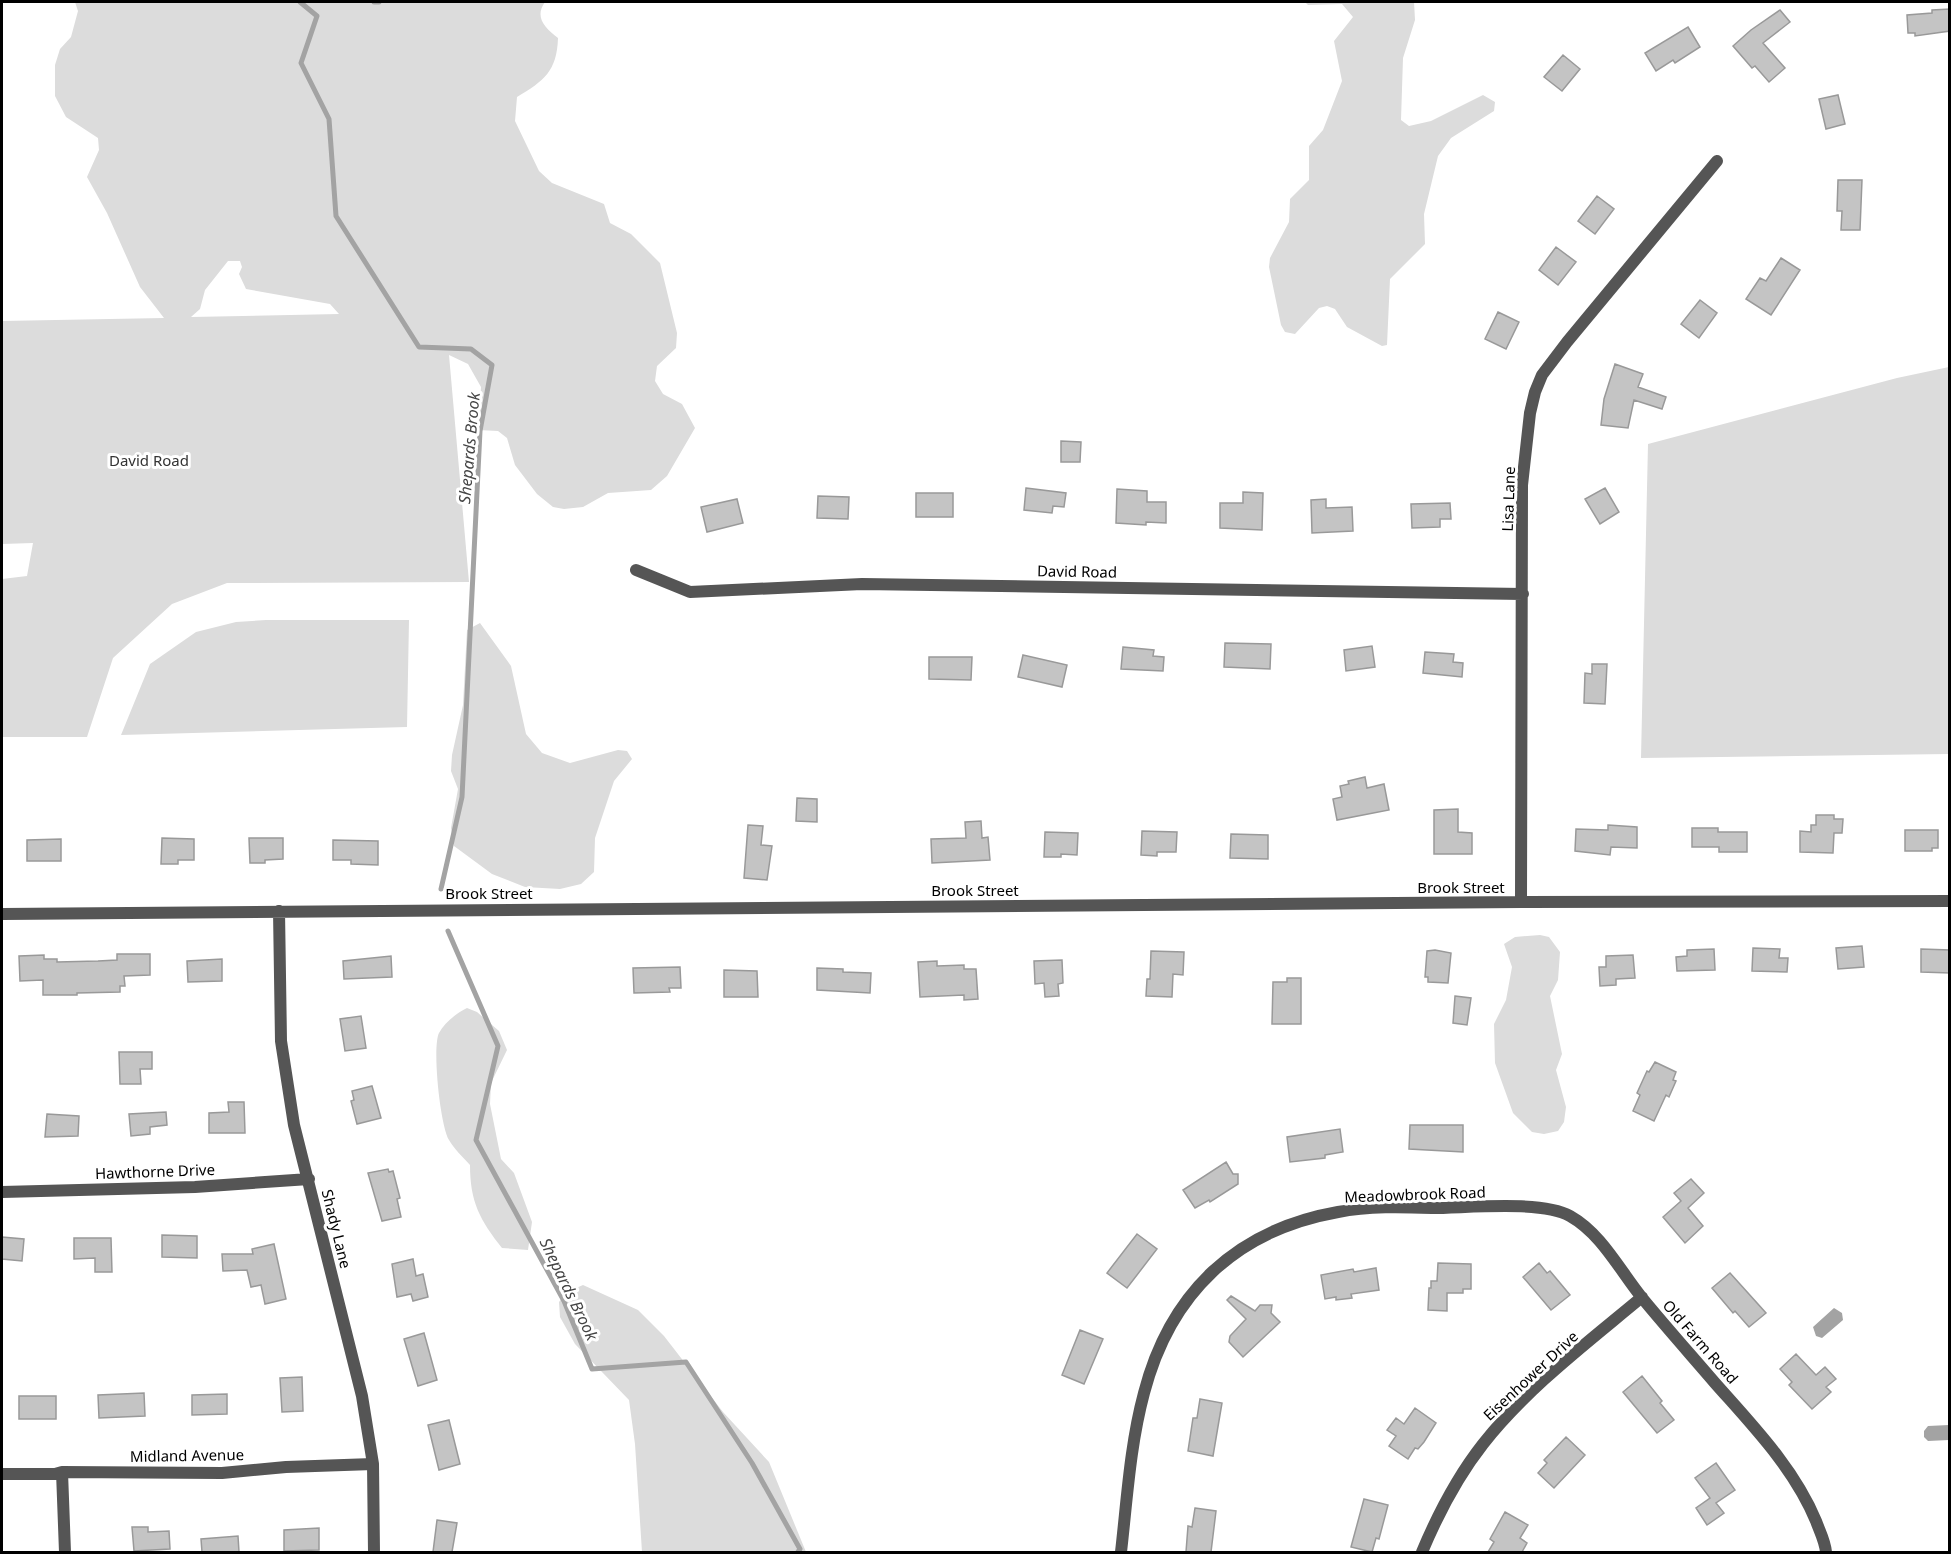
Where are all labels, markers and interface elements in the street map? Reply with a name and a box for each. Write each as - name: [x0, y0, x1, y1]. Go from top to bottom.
- water label: Shepards Brook: [453, 390, 485, 505]
- park label: David Road: [109, 450, 189, 470]
- street label: Lisa Lane: [1497, 466, 1519, 532]
- street label: David Road: [1037, 560, 1117, 582]
- street label: Brook Street: [1417, 877, 1505, 897]
- street label: Brook Street: [931, 880, 1019, 900]
- street label: Brook Street: [445, 883, 533, 903]
- street label: Hawthorne Drive: [95, 1159, 215, 1183]
- street label: Meadowbrook Road: [1344, 1182, 1486, 1206]
- street label: Shady Lane: [318, 1187, 356, 1270]
- water label: Shepards Brook: [535, 1234, 604, 1345]
- street label: Old Farm Road: [1659, 1295, 1743, 1388]
- street label: Eisenhower Drive: [1479, 1326, 1582, 1424]
- street label: Midland Avenue: [130, 1444, 244, 1466]

